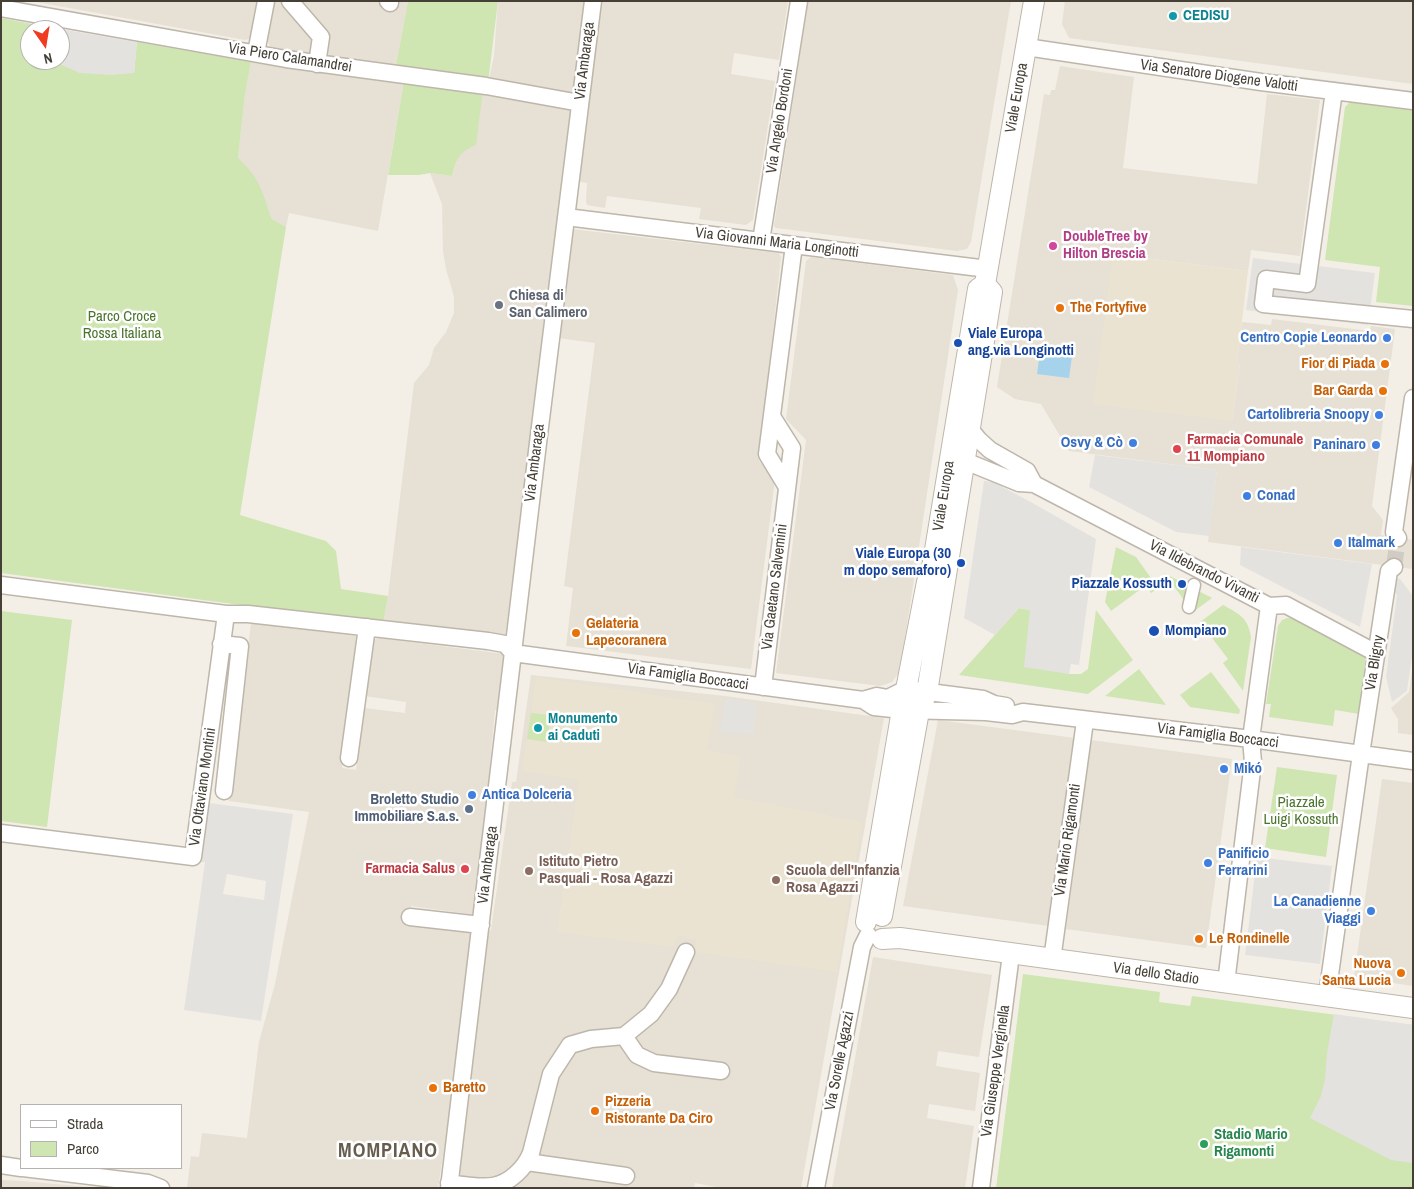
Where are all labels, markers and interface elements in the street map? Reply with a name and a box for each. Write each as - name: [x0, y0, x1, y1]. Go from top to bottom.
- place label: CEDISU: [1183, 7, 1229, 25]
- marker: CEDISU: [1167, 10, 1179, 22]
- north arrow: [20, 20, 70, 70]
- street label: Via Ambaraga: [571, 21, 599, 101]
- street label: Via Piero Calamandrei: [227, 39, 353, 77]
- text: N: [42, 49, 54, 68]
- street label: Via Senatore Diogene Valotti: [1139, 56, 1299, 96]
- street label: Viale Europa: [1002, 62, 1032, 134]
- street label: Via Angelo Bordoni: [763, 67, 797, 175]
- street label: Via Giovanni Maria Longinotti: [694, 224, 860, 262]
- place label: DoubleTree by Hilton Brescia: [1063, 228, 1148, 263]
- marker: DoubleTree by Hilton Brescia: [1047, 240, 1059, 252]
- place label: Chiesa di San Calimero: [509, 287, 588, 322]
- marker: Chiesa di San Calimero: [493, 299, 505, 311]
- place label: The Fortyfive: [1070, 299, 1147, 317]
- marker: The Fortyfive: [1054, 302, 1066, 314]
- park label: Parco Croce Rossa Italiana: [83, 308, 161, 343]
- place label: Viale Europa ang.via Longinotti: [968, 325, 1074, 360]
- place label: Centro Copie Leonardo: [1240, 329, 1377, 347]
- marker: Centro Copie Leonardo: [1381, 332, 1393, 344]
- marker: Viale Europa ang.via Longinotti: [952, 337, 964, 349]
- place label: Fior di Piada: [1301, 355, 1375, 373]
- marker: Fior di Piada: [1379, 358, 1391, 370]
- place label: Bar Garda: [1314, 382, 1373, 400]
- marker: Bar Garda: [1377, 385, 1389, 397]
- place label: Cartolibreria Snoopy: [1247, 406, 1369, 424]
- marker: Cartolibreria Snoopy: [1373, 409, 1385, 421]
- street label: Via Ambaraga: [521, 423, 549, 503]
- place label: Farmacia Comunale 11 Mompiano: [1187, 431, 1303, 466]
- place label: Osvy & Cò: [1061, 434, 1123, 452]
- place label: Paninaro: [1313, 436, 1366, 454]
- marker: Osvy & Cò: [1127, 437, 1139, 449]
- marker: Paninaro: [1370, 439, 1382, 451]
- marker: Farmacia Comunale 11 Mompiano: [1171, 443, 1183, 455]
- street label: Viale Europa: [930, 460, 958, 532]
- place label: Conad: [1257, 487, 1295, 505]
- marker: Conad: [1241, 490, 1253, 502]
- street label: Via Gaetano Salvemini: [758, 523, 792, 651]
- place label: Italmark: [1348, 534, 1395, 552]
- street label: Via Ildebrando Vivanti: [1146, 536, 1262, 608]
- marker: Italmark: [1332, 537, 1344, 549]
- place label: Viale Europa (30 m dopo semaforo): [844, 545, 951, 580]
- marker: Viale Europa (30 m dopo semaforo): [955, 557, 967, 569]
- place label: Piazzale Kossuth: [1072, 575, 1172, 593]
- marker: Piazzale Kossuth: [1176, 578, 1188, 590]
- place label: Gelateria Lapecoranera: [586, 615, 667, 650]
- place label: Mompiano: [1165, 622, 1226, 640]
- marker: Mompiano: [1147, 624, 1161, 638]
- marker: Gelateria Lapecoranera: [570, 627, 582, 639]
- street label: Via Bligny: [1362, 634, 1388, 692]
- street label: Via Famiglia Boccacci: [626, 660, 750, 694]
- place label: Monumento ai Caduti: [548, 710, 618, 745]
- street label: Via Famiglia Boccacci: [1156, 720, 1280, 752]
- marker: Monumento ai Caduti: [532, 722, 544, 734]
- street label: Via Ottaviano Montini: [186, 727, 220, 847]
- place label: Mikó: [1234, 760, 1262, 778]
- marker: Mikó: [1218, 763, 1230, 775]
- street label: Via Mario Rigamonti: [1051, 783, 1085, 897]
- place label: Antica Dolceria: [482, 786, 572, 804]
- marker: Antica Dolceria: [466, 789, 478, 801]
- place label: Broletto Studio Immobiliare S.a.s.: [354, 791, 459, 826]
- park label: Piazzale Luigi Kossuth: [1263, 794, 1339, 829]
- marker: Broletto Studio Immobiliare S.a.s.: [463, 803, 475, 815]
- street label: Via Ambaraga: [474, 825, 502, 905]
- place label: Panificio Ferrarini: [1218, 845, 1269, 880]
- place label: Istituto Pietro Pasquali - Rosa Agazzi: [539, 853, 673, 888]
- marker: Panificio Ferrarini: [1202, 857, 1214, 869]
- place label: Farmacia Salus: [365, 860, 455, 878]
- place label: Scuola dell'Infanzia Rosa Agazzi: [786, 862, 900, 897]
- marker: Farmacia Salus: [459, 863, 471, 875]
- marker: Istituto Pietro Pasquali - Rosa Agazzi: [523, 865, 535, 877]
- marker: Scuola dell'Infanzia Rosa Agazzi: [770, 874, 782, 886]
- place label: La Canadienne Viaggi: [1274, 893, 1361, 928]
- marker: La Canadienne Viaggi: [1365, 905, 1377, 917]
- place label: Le Rondinelle: [1209, 930, 1290, 948]
- marker: Le Rondinelle: [1193, 933, 1205, 945]
- place label: Nuova Santa Lucia: [1322, 955, 1391, 990]
- street label: Via dello Stadio: [1112, 959, 1200, 989]
- marker: Nuova Santa Lucia: [1395, 967, 1407, 979]
- street label: Via Giuseppe Verginella: [978, 1004, 1014, 1138]
- street label: Via Sorelle Agazzi: [822, 1010, 858, 1112]
- place label: Baretto: [443, 1079, 486, 1097]
- marker: Baretto: [427, 1082, 439, 1094]
- place label: Pizzeria Ristorante Da Ciro: [605, 1093, 713, 1128]
- legend: [20, 1104, 182, 1169]
- marker: Pizzeria Ristorante Da Ciro: [589, 1105, 601, 1117]
- text: Strada: [67, 1113, 103, 1134]
- place label: Stadio Mario Rigamonti: [1214, 1126, 1288, 1161]
- text: Parco: [67, 1138, 99, 1159]
- marker: Stadio Mario Rigamonti: [1198, 1138, 1210, 1150]
- district label: MOMPIANO: [337, 1140, 439, 1164]

